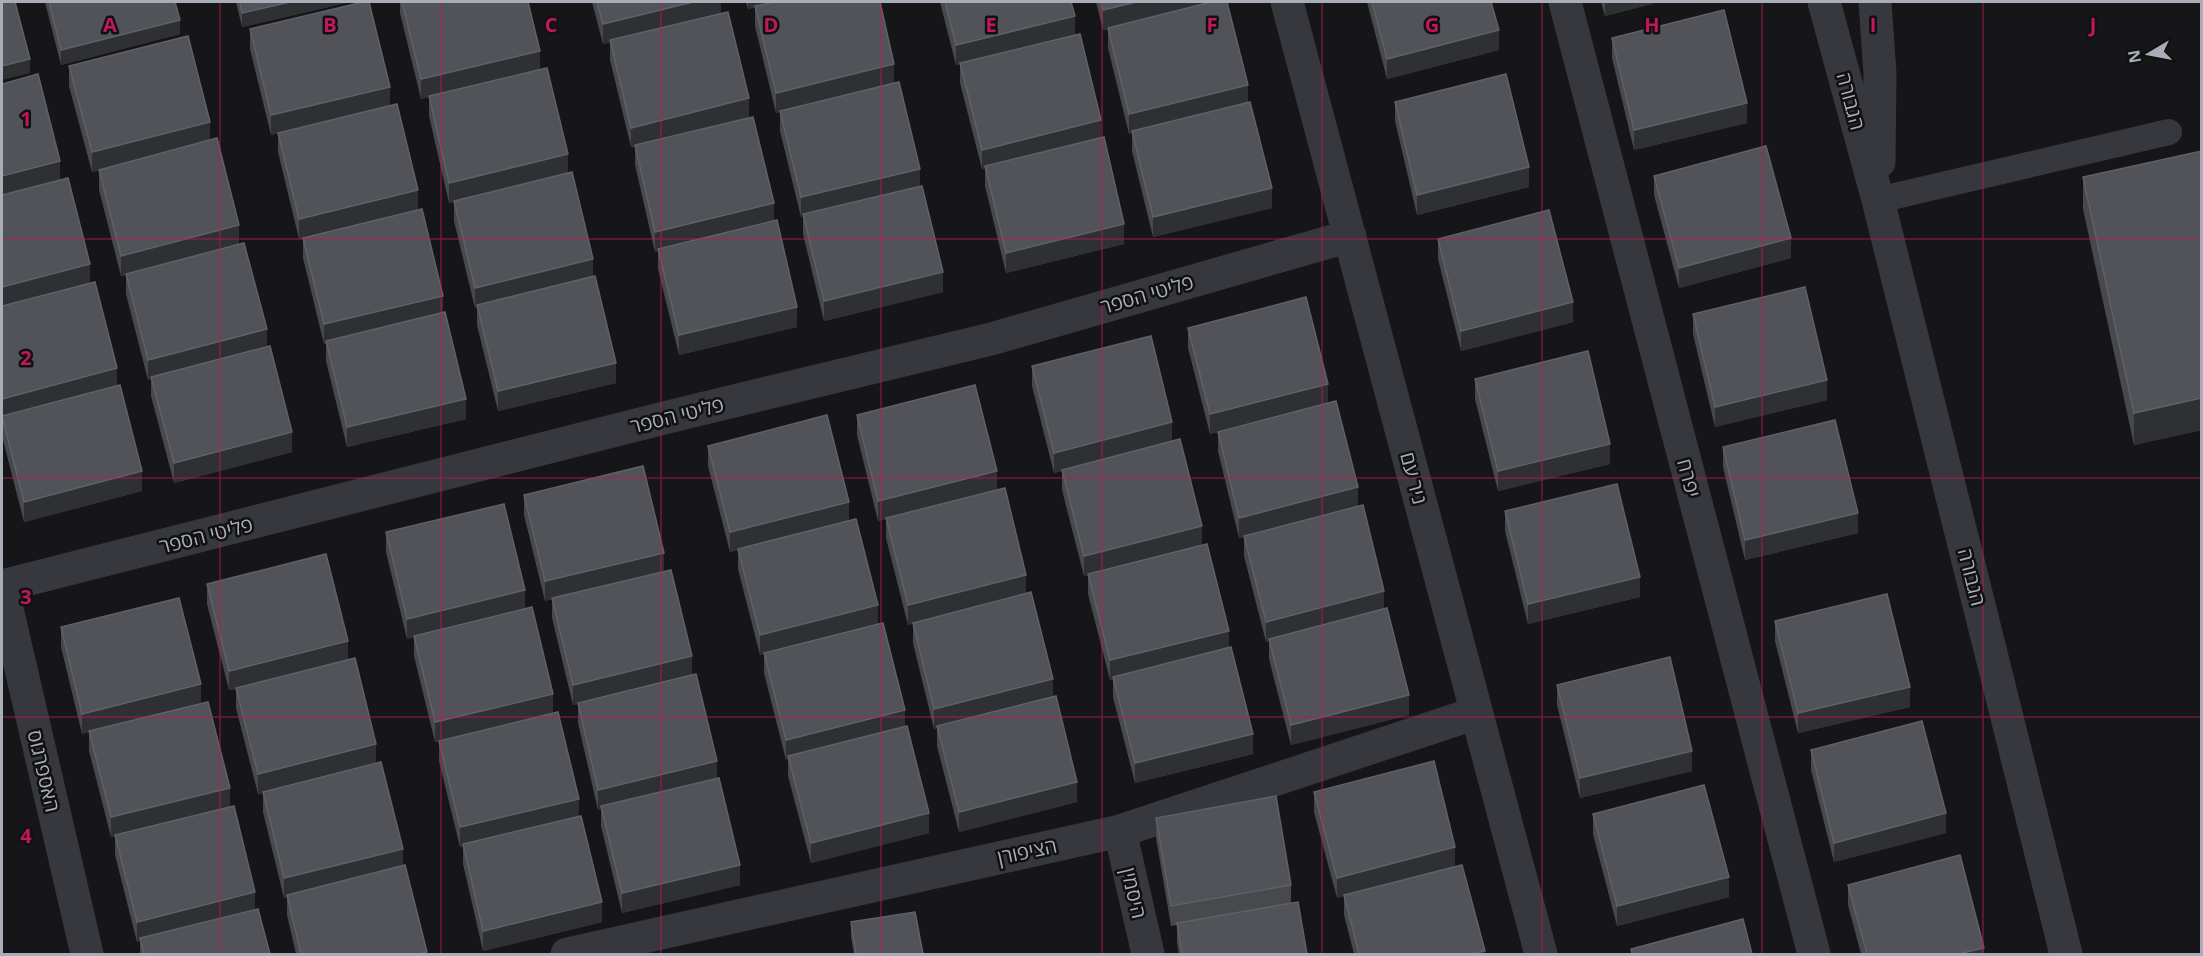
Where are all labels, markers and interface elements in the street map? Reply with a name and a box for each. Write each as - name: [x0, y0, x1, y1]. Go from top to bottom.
- text: A: [103, 11, 117, 38]
- text: B: [323, 11, 337, 38]
- text: C: [545, 11, 558, 38]
- text: D: [764, 11, 778, 38]
- text: E: [985, 11, 997, 38]
- text: F: [1207, 11, 1217, 38]
- text: G: [1425, 11, 1439, 38]
- text: H: [1644, 11, 1660, 38]
- text: I: [1870, 11, 1876, 38]
- text: J: [2088, 11, 2096, 38]
- north arrow: [2119, 24, 2179, 84]
- text: N: [2122, 48, 2146, 65]
- street label: הגבורה: [1830, 69, 1872, 133]
- text: 1: [20, 105, 32, 132]
- street label: פליטי הספר: [1097, 268, 1197, 320]
- text: 2: [20, 344, 32, 371]
- street label: פליטי הספר: [628, 390, 726, 440]
- street label: ניר עם: [1394, 449, 1434, 507]
- street label: יפרח: [1671, 456, 1707, 500]
- street label: פליטי הספר: [157, 510, 255, 560]
- street label: הגבורה: [1952, 545, 1992, 609]
- text: 3: [20, 583, 32, 610]
- street label: האספרגוס: [21, 727, 67, 815]
- text: 4: [20, 822, 32, 849]
- street label: הציפורן: [995, 832, 1059, 870]
- street label: היסמין: [1115, 865, 1153, 921]

